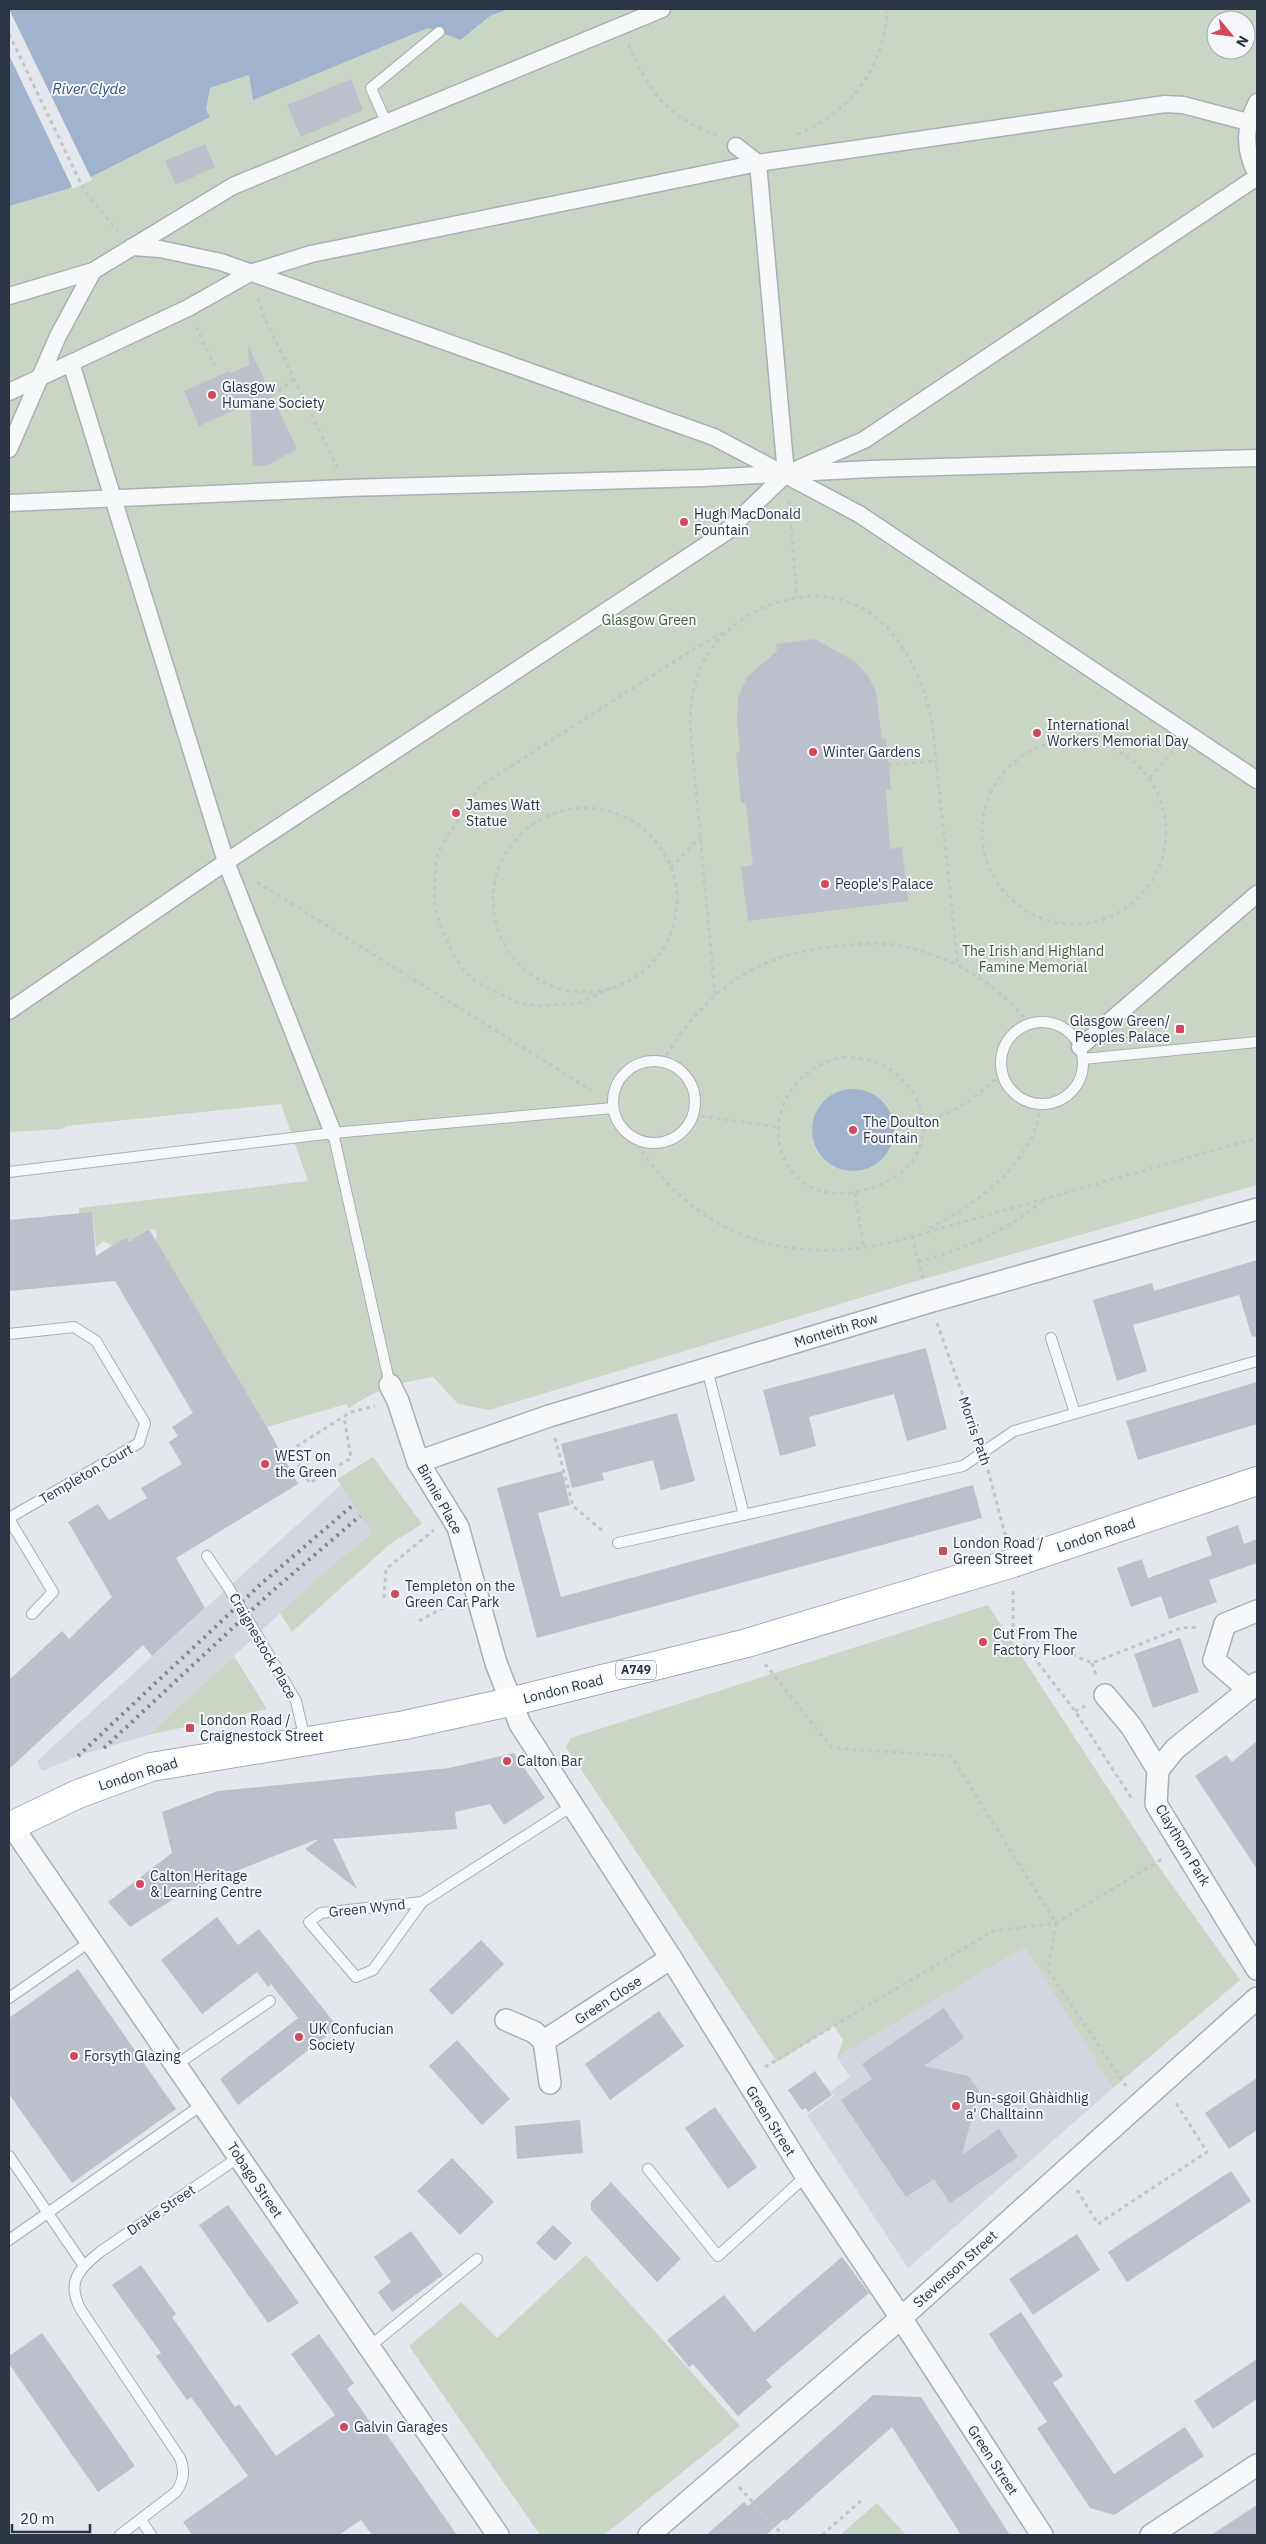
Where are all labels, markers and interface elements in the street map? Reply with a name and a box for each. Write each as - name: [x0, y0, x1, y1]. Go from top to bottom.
- north arrow: [1206, 10, 1256, 60]
- text: N: [1232, 33, 1253, 50]
- water label: River Clyde: [52, 79, 126, 98]
- place label: Glasgow Humane Society: [222, 378, 325, 412]
- marker: Glasgow Humane Society: [206, 389, 218, 401]
- place label: Hugh MacDonald Fountain: [694, 505, 801, 539]
- marker: Hugh MacDonald Fountain: [678, 516, 690, 528]
- park label: Glasgow Green: [602, 611, 696, 629]
- place label: International Workers Memorial Day: [1047, 716, 1188, 750]
- marker: International Workers Memorial Day: [1031, 727, 1043, 739]
- place label: Winter Gardens: [823, 743, 921, 761]
- marker: Winter Gardens: [807, 746, 819, 758]
- place label: James Watt Statue: [466, 796, 540, 830]
- marker: James Watt Statue: [450, 807, 462, 819]
- place label: People's Palace: [835, 875, 934, 893]
- marker: People's Palace: [819, 878, 831, 890]
- park label: The Irish and Highland Famine Memorial: [962, 942, 1104, 976]
- place label: Glasgow Green/ Peoples Palace: [1070, 1012, 1170, 1046]
- marker: Glasgow Green/ Peoples Palace: [1174, 1023, 1186, 1035]
- place label: The Doulton Fountain: [863, 1113, 940, 1147]
- marker: The Doulton Fountain: [847, 1124, 859, 1136]
- street label: Monteith Row: [792, 1309, 880, 1351]
- street label: Morris Path: [955, 1394, 995, 1468]
- street label: Templeton Court: [36, 1440, 136, 1508]
- place label: WEST on the Green: [275, 1447, 337, 1481]
- marker: WEST on the Green: [259, 1458, 271, 1470]
- street label: Binnie Place: [413, 1461, 467, 1538]
- street label: London Road: [1054, 1514, 1138, 1556]
- place label: London Road / Green Street: [953, 1534, 1044, 1568]
- marker: London Road / Green Street: [937, 1545, 949, 1557]
- place label: Templeton on the Green Car Park: [405, 1577, 516, 1611]
- marker: Templeton on the Green Car Park: [389, 1588, 401, 1600]
- street label: Craignestock Place: [225, 1590, 301, 1702]
- place label: Cut From The Factory Floor: [993, 1625, 1078, 1659]
- marker: Cut From The Factory Floor: [977, 1636, 989, 1648]
- road number: A749: [616, 1660, 656, 1680]
- street label: London Road: [521, 1670, 605, 1708]
- place label: London Road / Craignestock Street: [200, 1711, 323, 1745]
- marker: London Road / Craignestock Street: [184, 1722, 196, 1734]
- place label: Calton Bar: [517, 1752, 583, 1770]
- street label: London Road: [96, 1753, 180, 1795]
- marker: Calton Bar: [501, 1755, 513, 1767]
- street label: Claythorn Park: [1152, 1801, 1215, 1890]
- place label: Calton Heritage & Learning Centre: [150, 1867, 263, 1901]
- marker: Calton Heritage & Learning Centre: [134, 1878, 146, 1890]
- street label: Green Wynd: [328, 1895, 406, 1921]
- street label: Green Close: [571, 1972, 645, 2028]
- place label: UK Confucian Society: [309, 2020, 394, 2054]
- marker: UK Confucian Society: [293, 2031, 305, 2043]
- place label: Forsyth Glazing: [84, 2047, 181, 2065]
- marker: Forsyth Glazing: [68, 2050, 80, 2062]
- street label: Green Street: [742, 2082, 800, 2160]
- place label: Bun-sgoil Ghàidhlig a' Challtainn: [966, 2089, 1089, 2123]
- marker: Bun-sgoil Ghàidhlig a' Challtainn: [950, 2100, 962, 2112]
- street label: Tobago Street: [223, 2139, 287, 2221]
- street label: Drake Street: [123, 2181, 199, 2239]
- street label: Stevenson Street: [909, 2226, 1001, 2312]
- place label: Galvin Garages: [354, 2418, 448, 2436]
- marker: Galvin Garages: [338, 2421, 350, 2433]
- street label: Green Street: [964, 2422, 1022, 2498]
- scale bar: [12, 2502, 90, 2534]
- text: 20 m: [20, 2509, 55, 2528]

